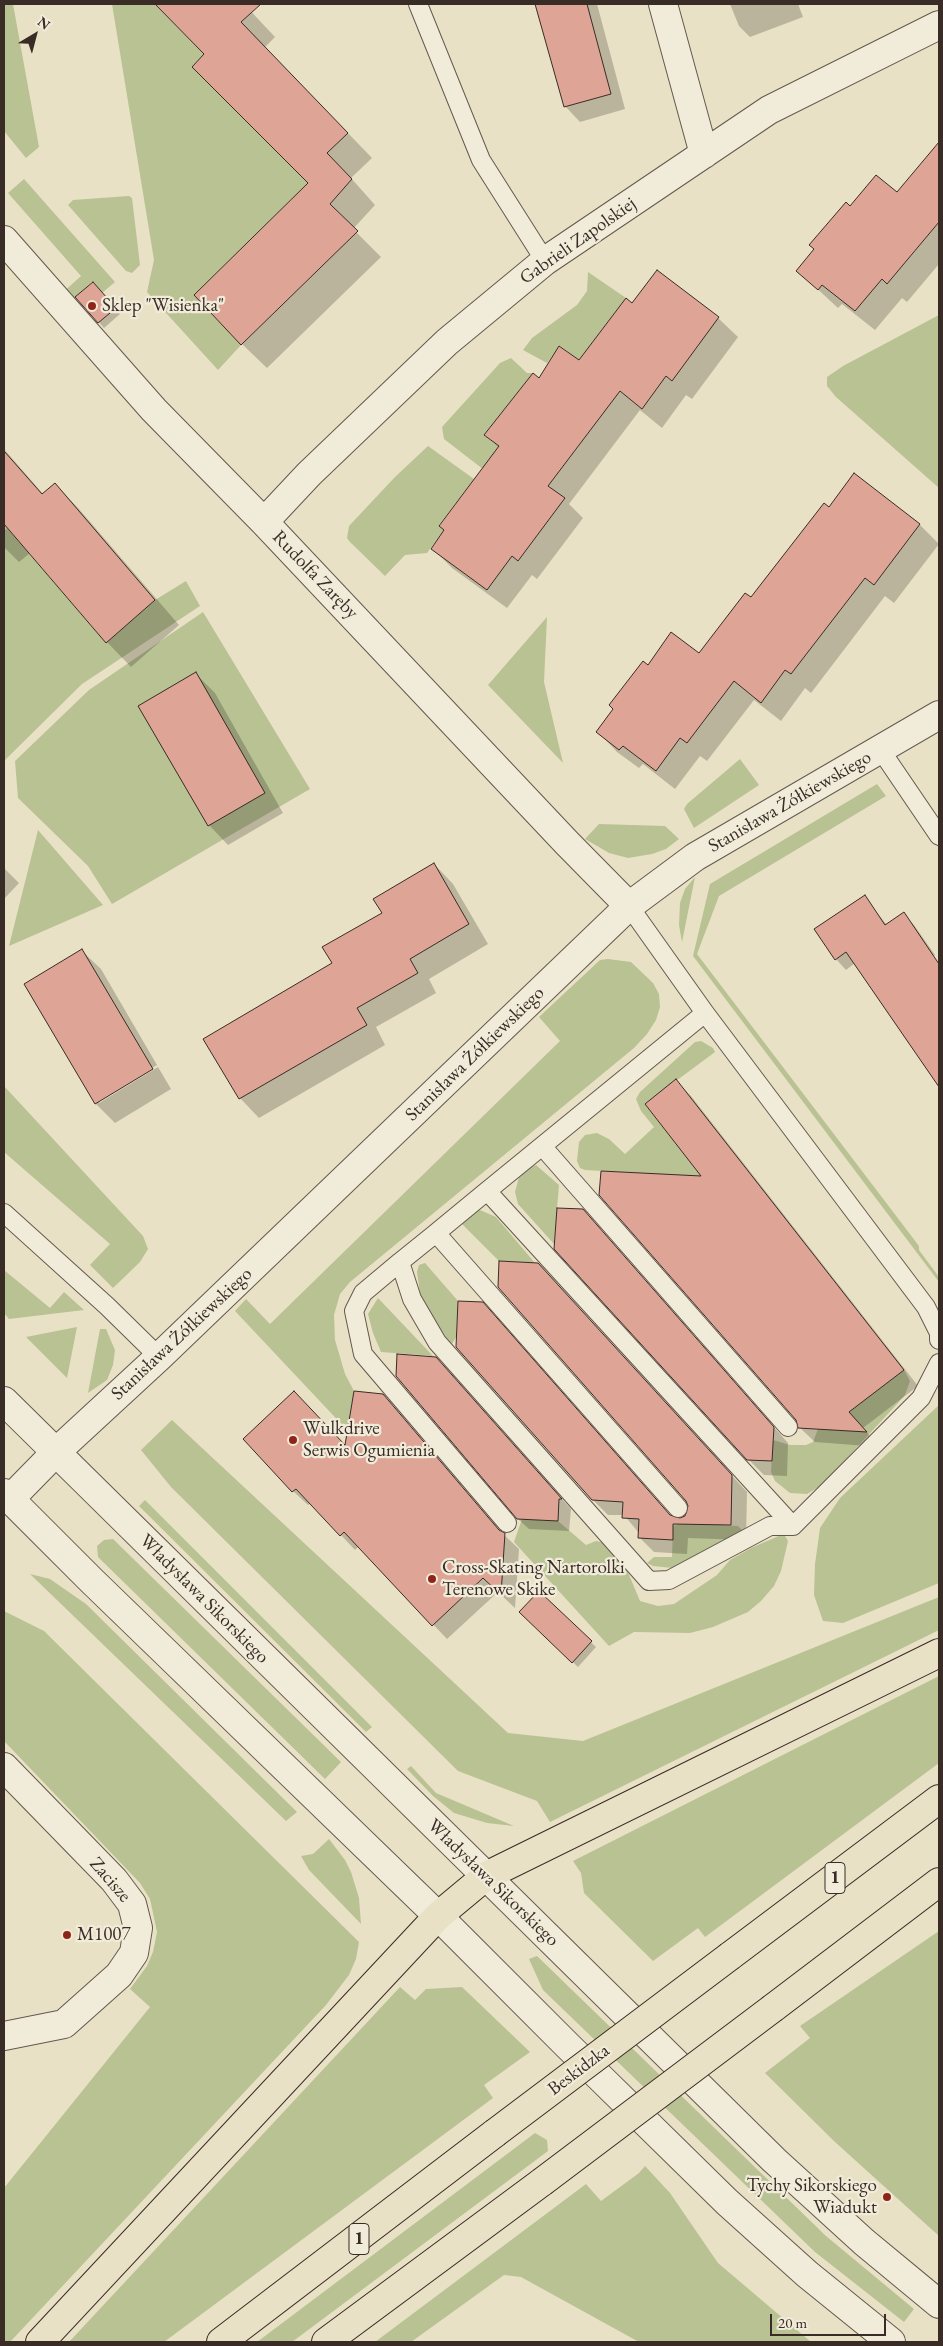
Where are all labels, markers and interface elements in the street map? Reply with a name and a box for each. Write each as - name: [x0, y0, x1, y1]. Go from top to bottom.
- north arrow: [10, 10, 60, 60]
- text: N: [34, 12, 54, 34]
- street label: Gabrieli Zapolskiej: [516, 192, 640, 290]
- place label: Sklep "Wisienka": [102, 295, 224, 317]
- marker: Sklep "Wisienka": [86, 300, 98, 312]
- street label: Rudolfa Zaręby: [267, 526, 363, 624]
- street label: Stanisława Żółkiewskiego: [704, 746, 876, 858]
- street label: Stanisława Żółkiewskiego: [401, 982, 549, 1126]
- street label: Stanisława Żółkiewskiego: [107, 1263, 257, 1405]
- place label: Wulkdrive Serwis Ogumienia: [303, 1418, 435, 1462]
- marker: Wulkdrive Serwis Ogumienia: [287, 1434, 299, 1446]
- street label: Władysława Sikorskiego: [134, 1529, 274, 1669]
- place label: Cross-Skating Nartorolki Terenowe Skike: [442, 1557, 625, 1601]
- marker: Cross-Skating Nartorolki Terenowe Skike: [426, 1573, 438, 1585]
- street label: Władysława Sikorskiego: [423, 1814, 563, 1952]
- street label: Zacisze: [84, 1853, 136, 1907]
- road number: 1: [825, 1862, 845, 1894]
- place label: M1007: [77, 1924, 131, 1946]
- marker: M1007: [61, 1929, 73, 1941]
- street label: Beskidzka: [544, 2039, 614, 2101]
- place label: Tychy Sikorskiego Wiadukt: [747, 2175, 877, 2219]
- marker: Tychy Sikorskiego Wiadukt: [881, 2191, 893, 2203]
- road number: 1: [349, 2224, 369, 2254]
- scale bar: [773, 2304, 889, 2336]
- text: 20 m: [778, 2313, 807, 2332]

